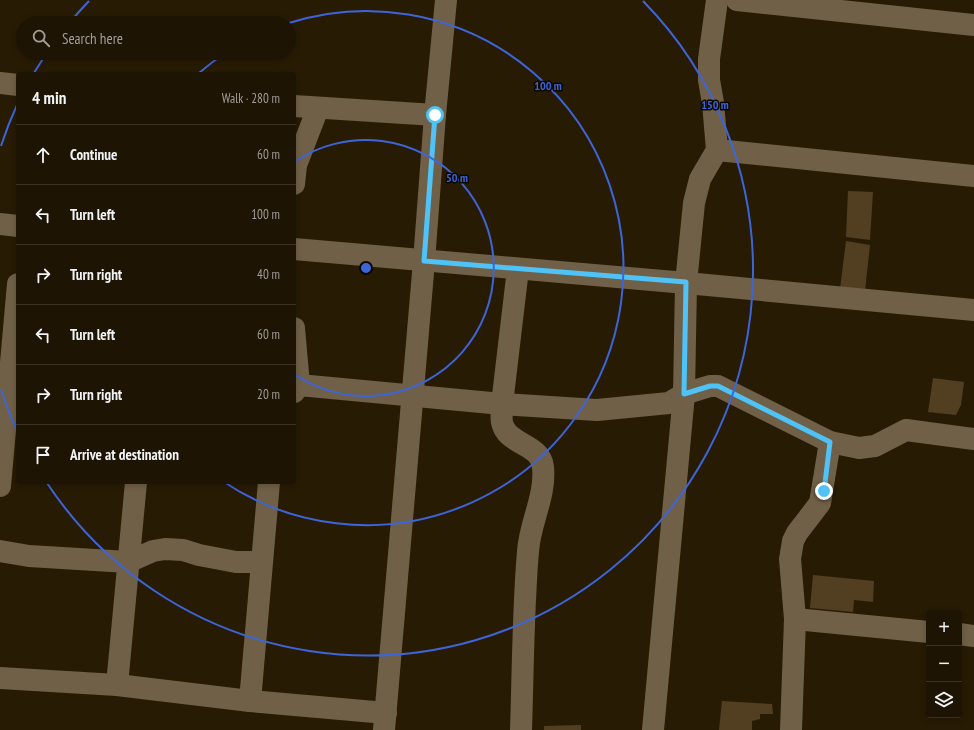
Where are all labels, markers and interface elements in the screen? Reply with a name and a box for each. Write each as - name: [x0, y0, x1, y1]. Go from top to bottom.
- search box: [16, 16, 296, 60]
- icon: search: [30, 27, 52, 49]
- text: Search here: [62, 29, 123, 48]
- text: 100 m: [534, 78, 562, 93]
- text: 4 min: [32, 87, 66, 109]
- text: Walk · 280 m: [222, 90, 280, 107]
- text: 150 m: [701, 97, 729, 112]
- route start: [426, 106, 444, 124]
- icon: ahead: [32, 144, 54, 166]
- text: Continue: [70, 145, 117, 164]
- text: 60 m: [257, 146, 280, 163]
- text: 50 m: [446, 170, 468, 185]
- icon: left: [32, 204, 54, 226]
- text: Turn left: [70, 205, 115, 224]
- text: 100 m: [251, 206, 280, 223]
- centre of rings: [359, 261, 373, 275]
- icon: right: [32, 264, 54, 286]
- text: Turn right: [70, 265, 122, 284]
- text: 40 m: [257, 266, 280, 283]
- icon: left: [32, 324, 54, 346]
- text: Turn left: [70, 325, 115, 344]
- text: 60 m: [257, 326, 280, 343]
- icon: right: [32, 384, 54, 406]
- text: Turn right: [70, 385, 122, 404]
- text: 20 m: [257, 386, 280, 403]
- icon: arrive: [32, 444, 54, 466]
- text: Arrive at destination: [70, 445, 179, 464]
- route end: [815, 482, 833, 500]
- map controls: [926, 610, 962, 718]
- button: +: [926, 610, 962, 646]
- button: −: [926, 646, 962, 682]
- button: layers: [926, 682, 962, 718]

